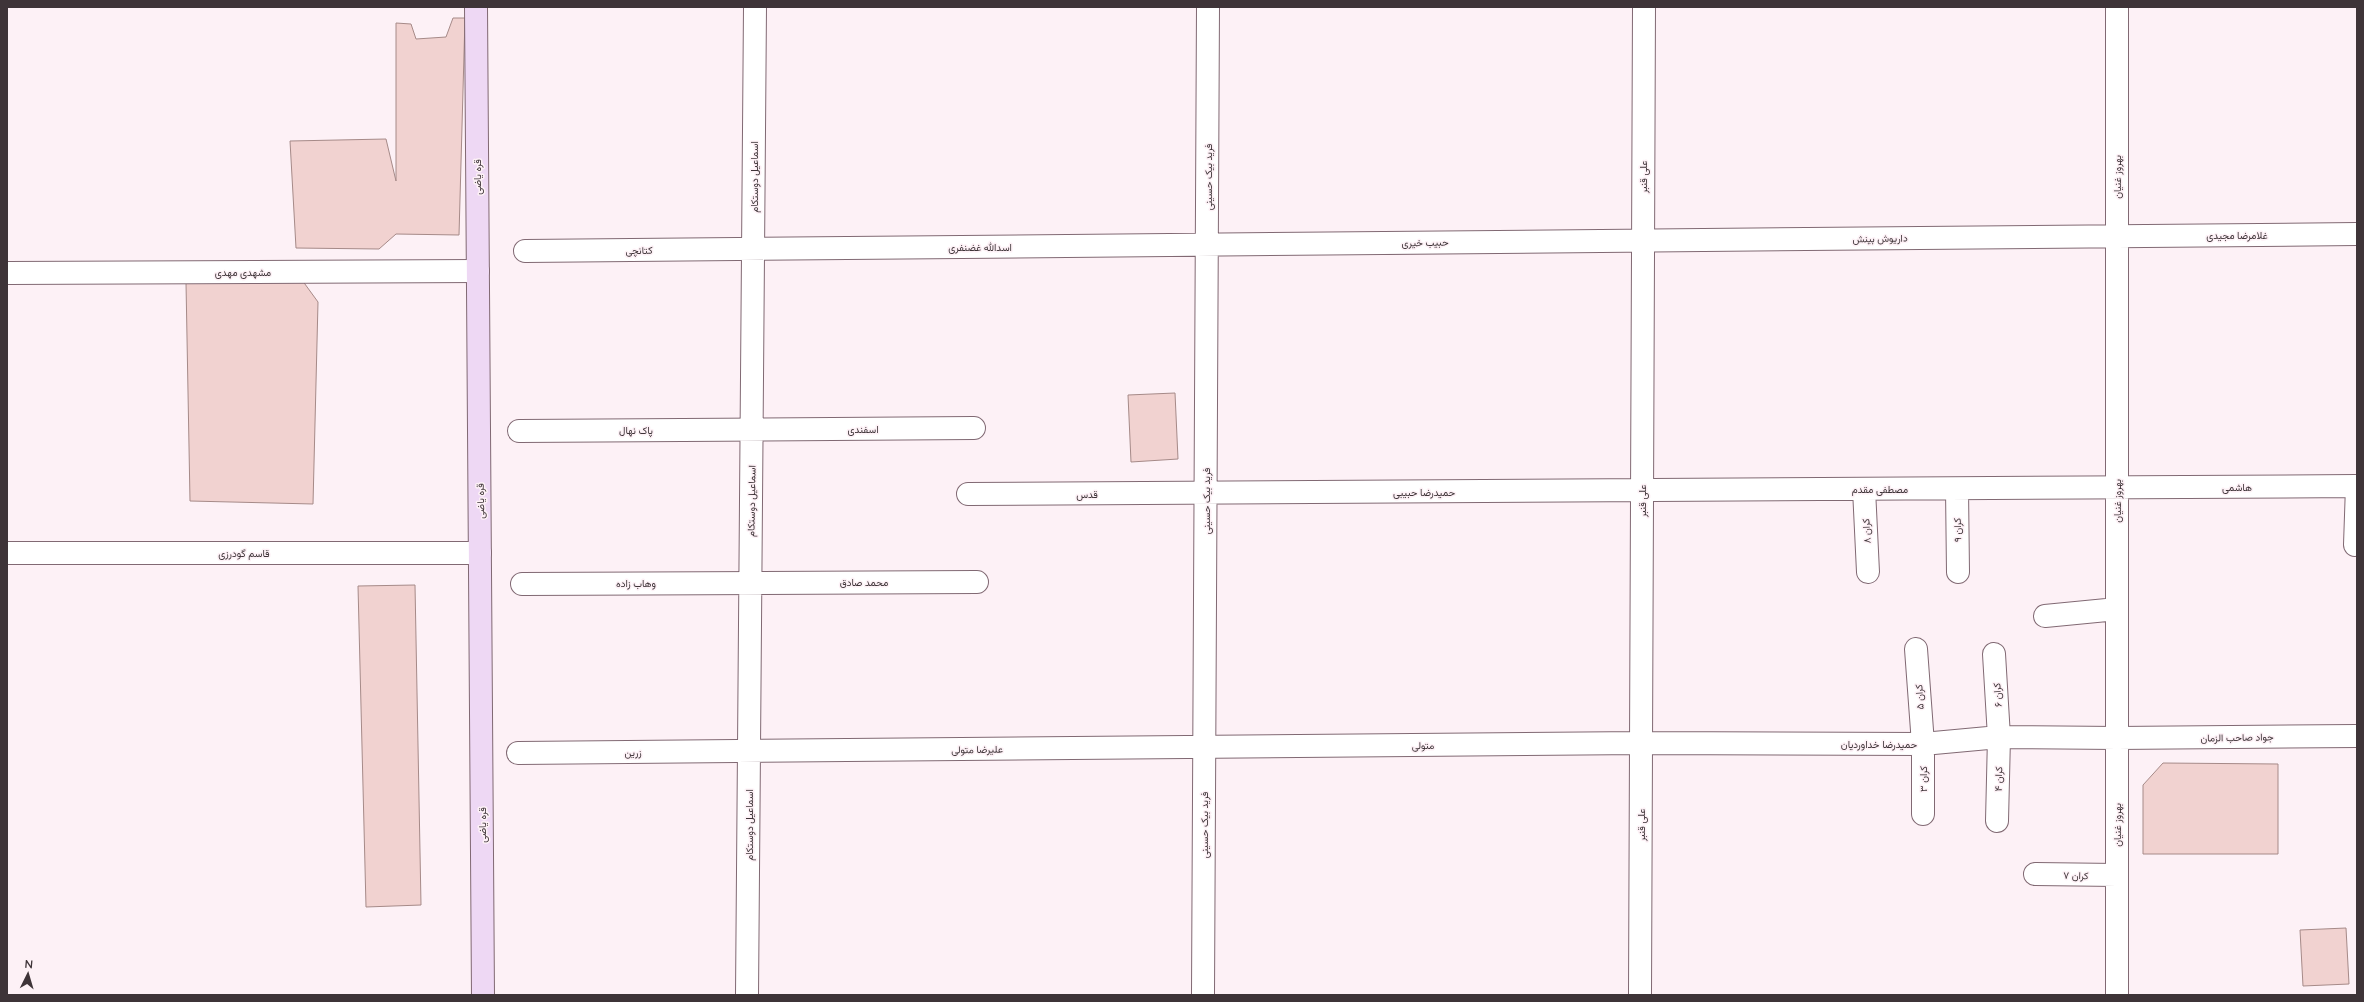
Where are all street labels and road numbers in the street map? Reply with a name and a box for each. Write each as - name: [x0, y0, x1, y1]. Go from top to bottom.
- street label: اسماعیل دوستکام: [748, 141, 761, 213]
- street label: فرید بیک حسینی: [1202, 143, 1215, 210]
- street label: بهروز غنیان: [2111, 155, 2124, 199]
- street label: قره یاضی: [471, 159, 484, 195]
- street label: علی قنبر: [1637, 161, 1650, 194]
- street label: غلامرضا مجیدی: [2206, 229, 2268, 242]
- street label: داریوش بینش: [1852, 232, 1908, 245]
- street label: حبیب خیری: [1401, 236, 1449, 249]
- street label: اسدالله غضنفری: [948, 241, 1012, 254]
- street label: کتانچی: [625, 244, 653, 258]
- street label: مشهدی مهدی: [215, 266, 271, 279]
- street label: اسفندی: [848, 423, 878, 436]
- street label: پاک نهال: [619, 424, 653, 438]
- street label: اسماعیل دوستکام: [744, 465, 759, 537]
- street label: فرید بیک حسینی: [1200, 467, 1213, 534]
- street label: بهروز غنیان: [2111, 479, 2124, 523]
- street label: هاشمی: [2222, 481, 2252, 494]
- street label: قره یاضی: [474, 483, 487, 519]
- street label: مصطفی مقدم: [1852, 483, 1908, 496]
- street label: علی قنبر: [1636, 485, 1649, 518]
- street label: حمیدرضا حبیبی: [1393, 486, 1455, 499]
- street label: قدس: [1076, 488, 1098, 501]
- street label: کران ۹: [1951, 517, 1964, 542]
- street label: کران ۸: [1859, 518, 1874, 544]
- street label: قاسم گودرزی: [218, 547, 270, 560]
- street label: محمد صادق: [840, 576, 888, 588]
- street label: وهاب زاده: [616, 577, 656, 590]
- street label: کران ۶: [1990, 682, 2005, 707]
- street label: کران ۵: [1912, 683, 1927, 710]
- street label: جواد صاحب الزمان: [2200, 730, 2274, 745]
- street label: حمیدرضا خداوردیان: [1841, 738, 1917, 751]
- street label: متولی: [1412, 739, 1434, 752]
- street label: علیرضا متولی: [951, 743, 1003, 756]
- street label: زرین: [624, 746, 642, 759]
- street label: کران ۳: [1917, 766, 1930, 792]
- street label: کران ۴: [1992, 766, 2005, 792]
- street label: اسماعیل دوستکام: [743, 789, 756, 861]
- street label: فرید بیک حسینی: [1198, 791, 1211, 858]
- street label: بهروز غنیان: [2111, 803, 2124, 847]
- street label: قره یاضی: [476, 807, 489, 843]
- street label: علی قنبر: [1635, 809, 1648, 842]
- street label: کران ۷: [2063, 869, 2089, 882]

